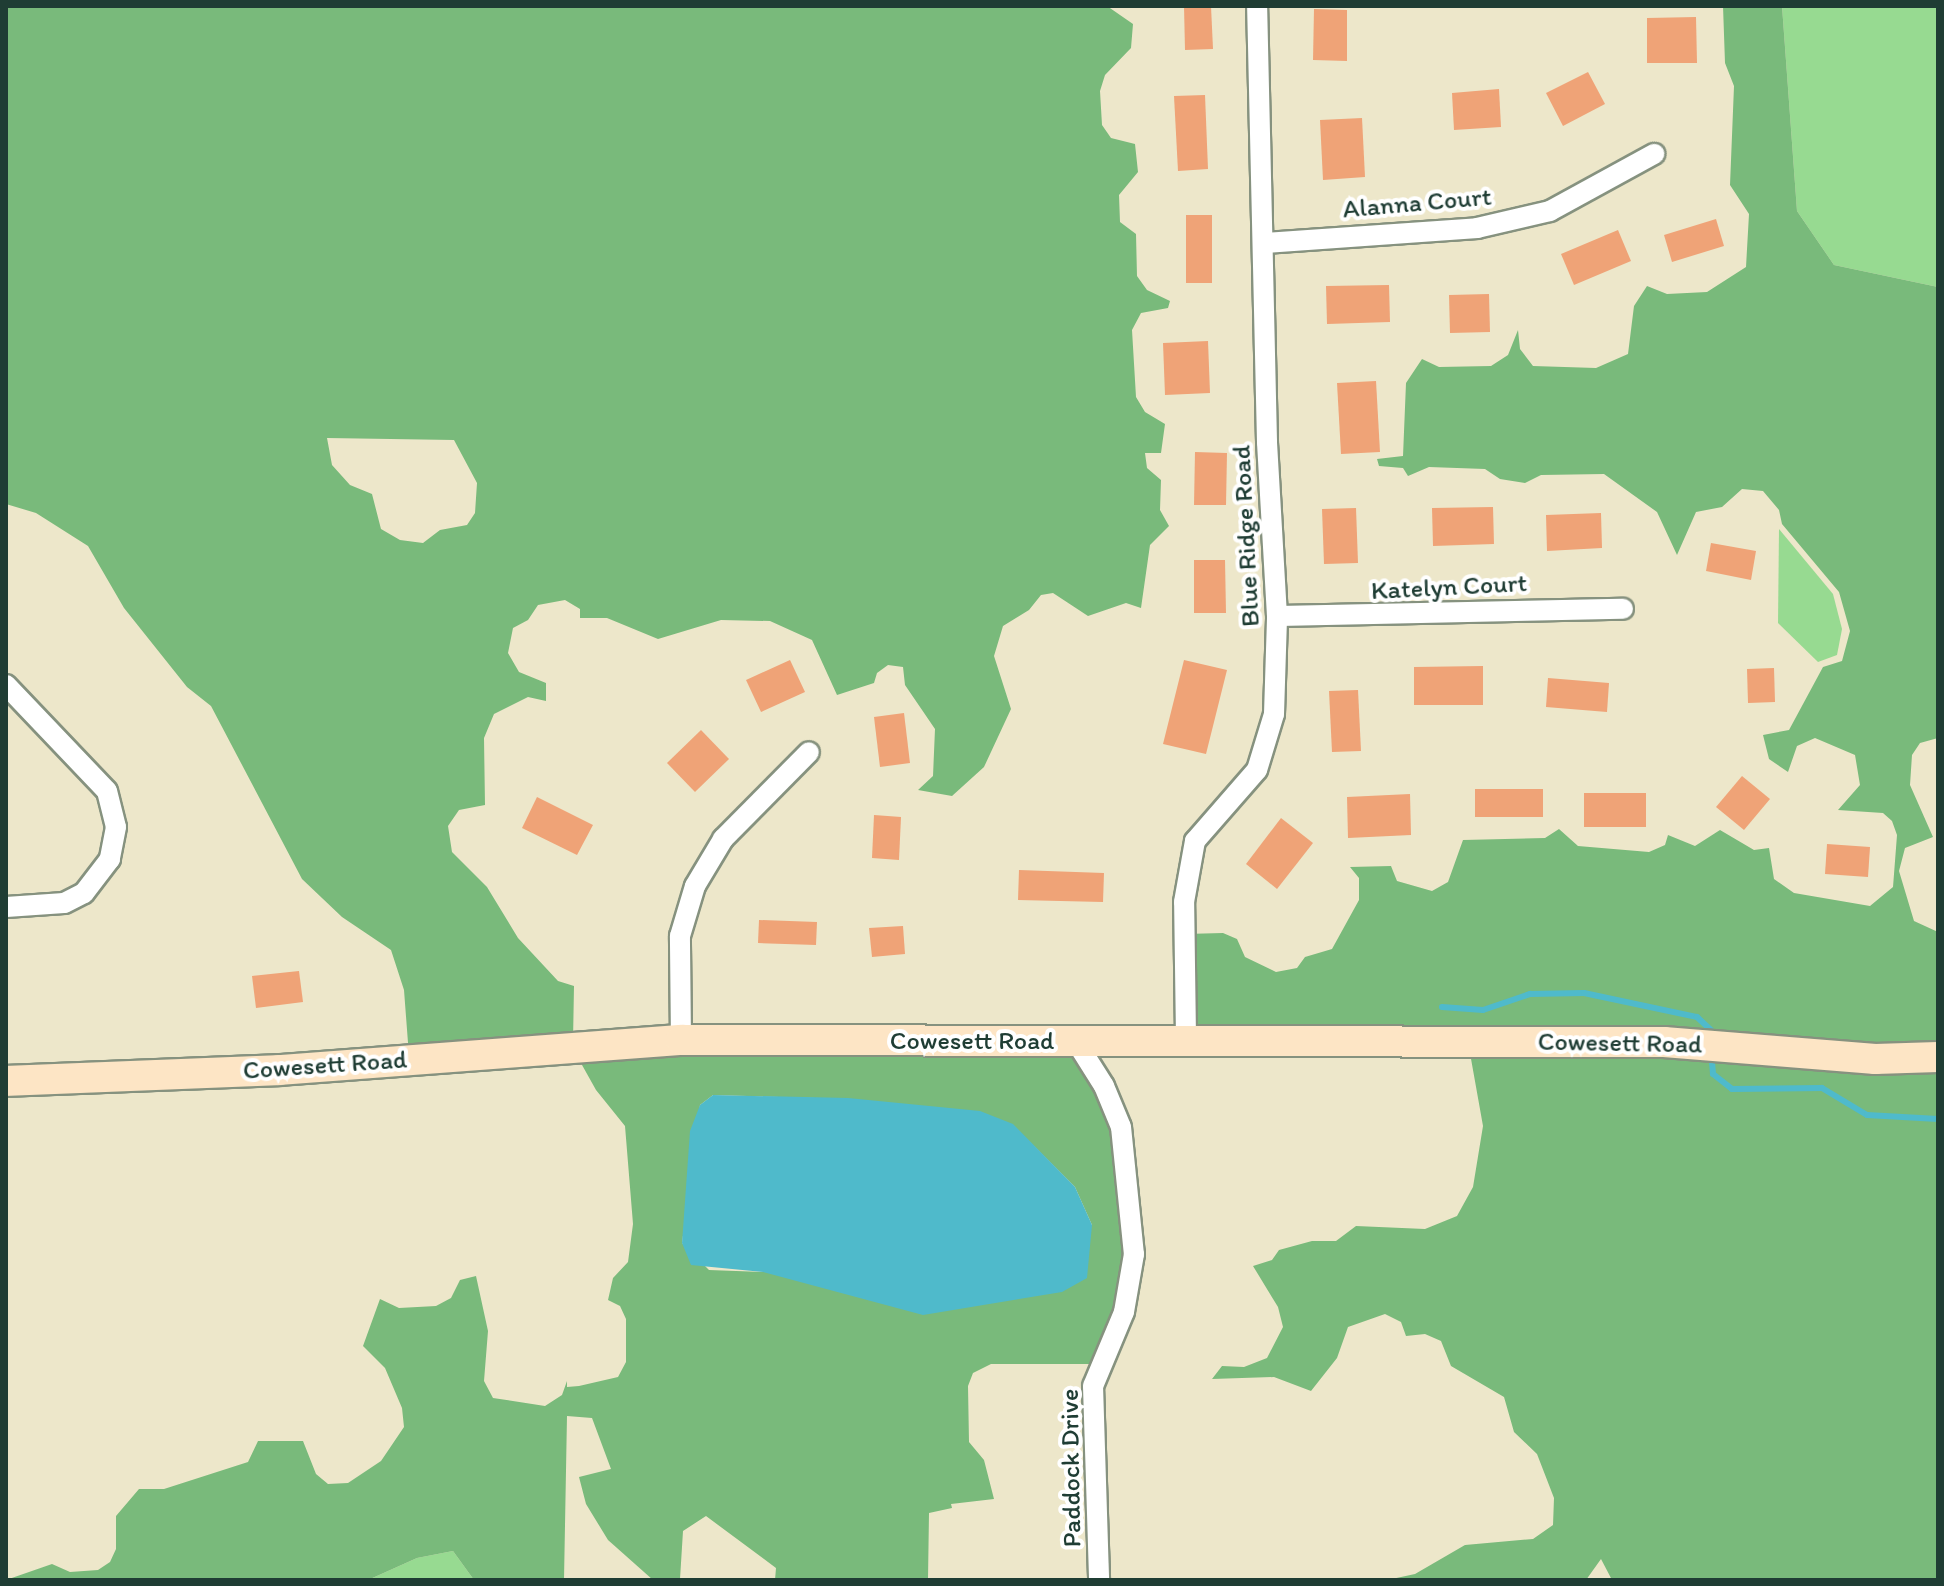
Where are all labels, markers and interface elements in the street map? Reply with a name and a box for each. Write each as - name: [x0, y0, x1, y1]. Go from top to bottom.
- street label: Alanna Court: [1341, 181, 1493, 225]
- street label: Blue Ridge Road: [1226, 445, 1266, 627]
- street label: Katelyn Court: [1370, 567, 1528, 607]
- street label: Cowesett Road: [890, 1025, 1054, 1057]
- street label: Cowesett Road: [1537, 1026, 1703, 1060]
- street label: Cowesett Road: [242, 1044, 408, 1086]
- street label: Paddock Drive: [1054, 1388, 1088, 1548]

